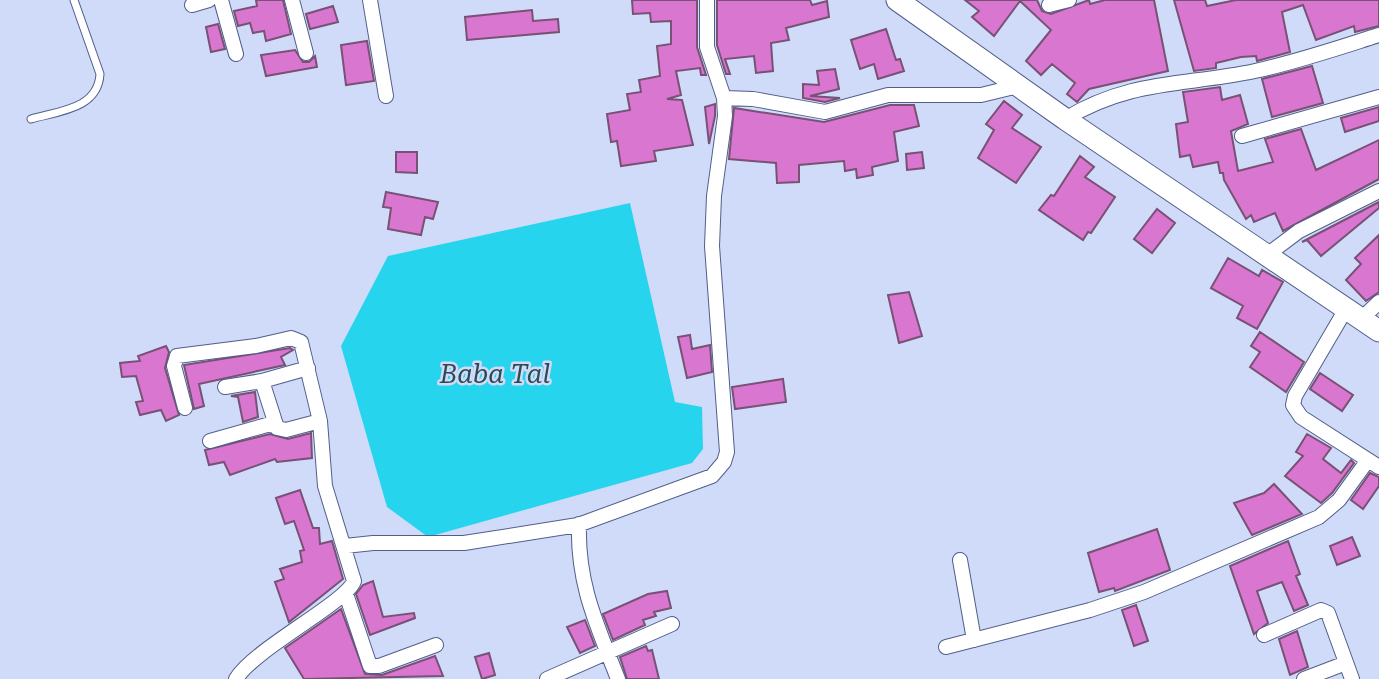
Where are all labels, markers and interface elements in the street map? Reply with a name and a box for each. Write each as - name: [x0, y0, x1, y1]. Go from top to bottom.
- water label: Baba Tal: [439, 359, 550, 389]

